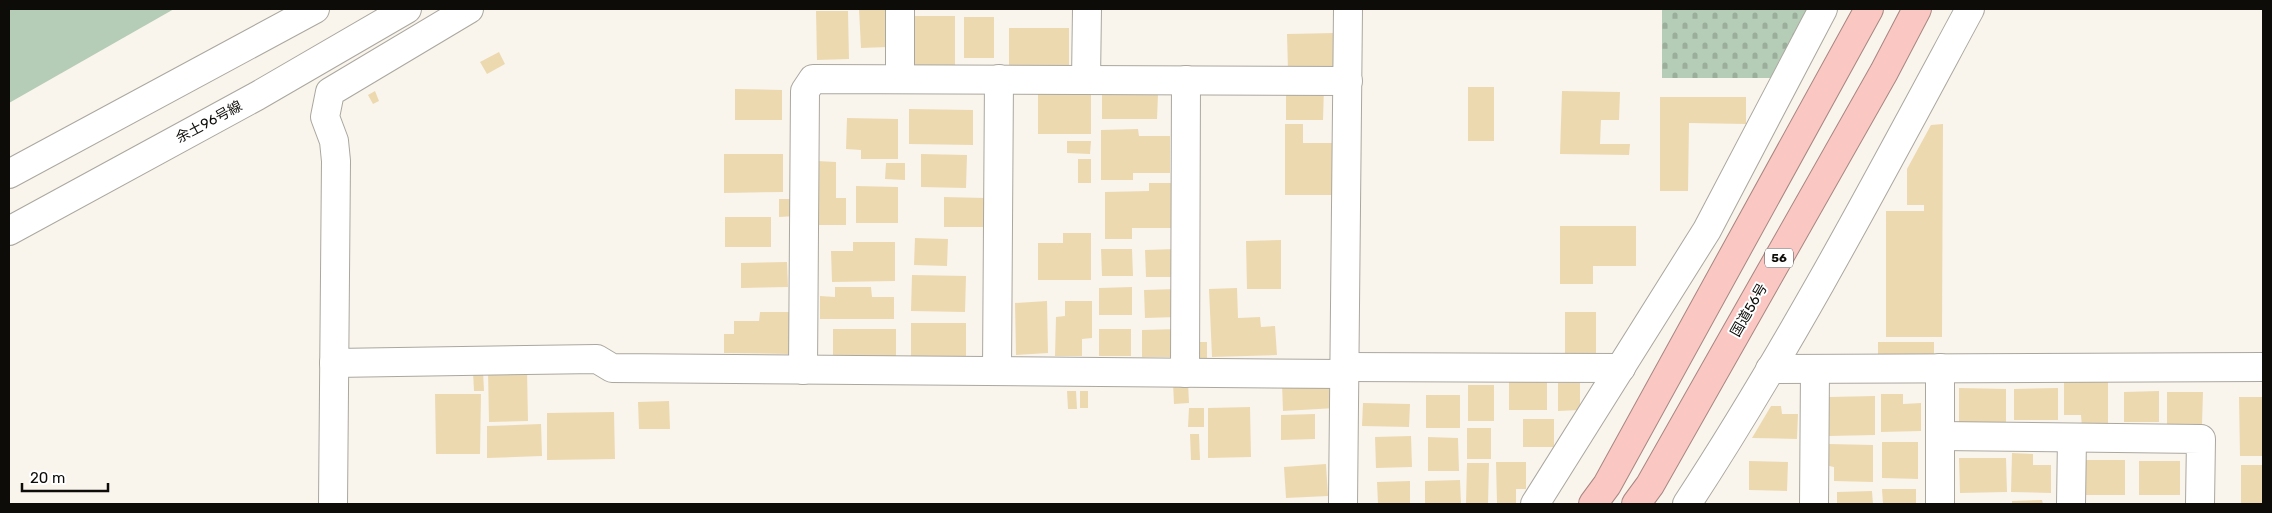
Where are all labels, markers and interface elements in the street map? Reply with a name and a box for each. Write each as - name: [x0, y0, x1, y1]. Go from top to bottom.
- street label: 余土96号線: [173, 97, 245, 147]
- road number: 56: [1765, 248, 1793, 268]
- street label: 国道56号: [1727, 280, 1771, 340]
- scale bar: [22, 460, 109, 492]
- text: 20 m: [30, 469, 65, 487]

